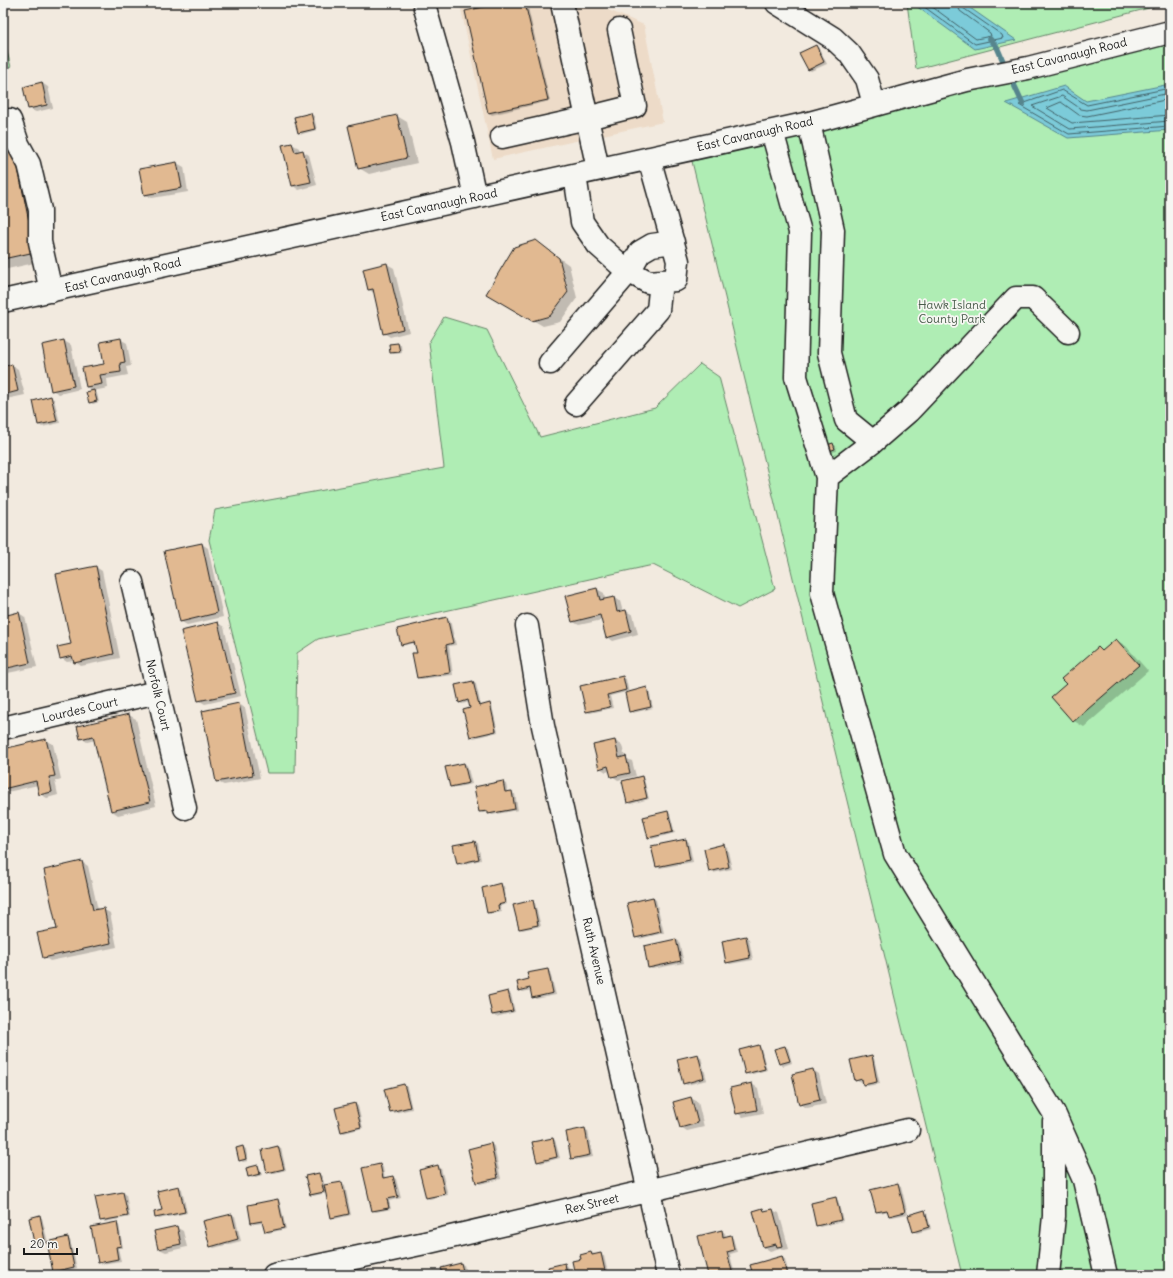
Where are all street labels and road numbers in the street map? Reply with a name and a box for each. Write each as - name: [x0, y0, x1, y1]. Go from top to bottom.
- street label: East Cavanaugh Road: [1009, 34, 1128, 77]
- street label: East Cavanaugh Road: [695, 113, 814, 154]
- street label: East Cavanaugh Road: [379, 185, 498, 224]
- street label: East Cavanaugh Road: [63, 254, 182, 295]
- street label: Norfolk Court: [143, 658, 174, 732]
- street label: Lourdes Court: [41, 694, 119, 725]
- street label: Ruth Avenue: [579, 916, 610, 986]
- street label: Rex Street: [564, 1190, 620, 1217]

